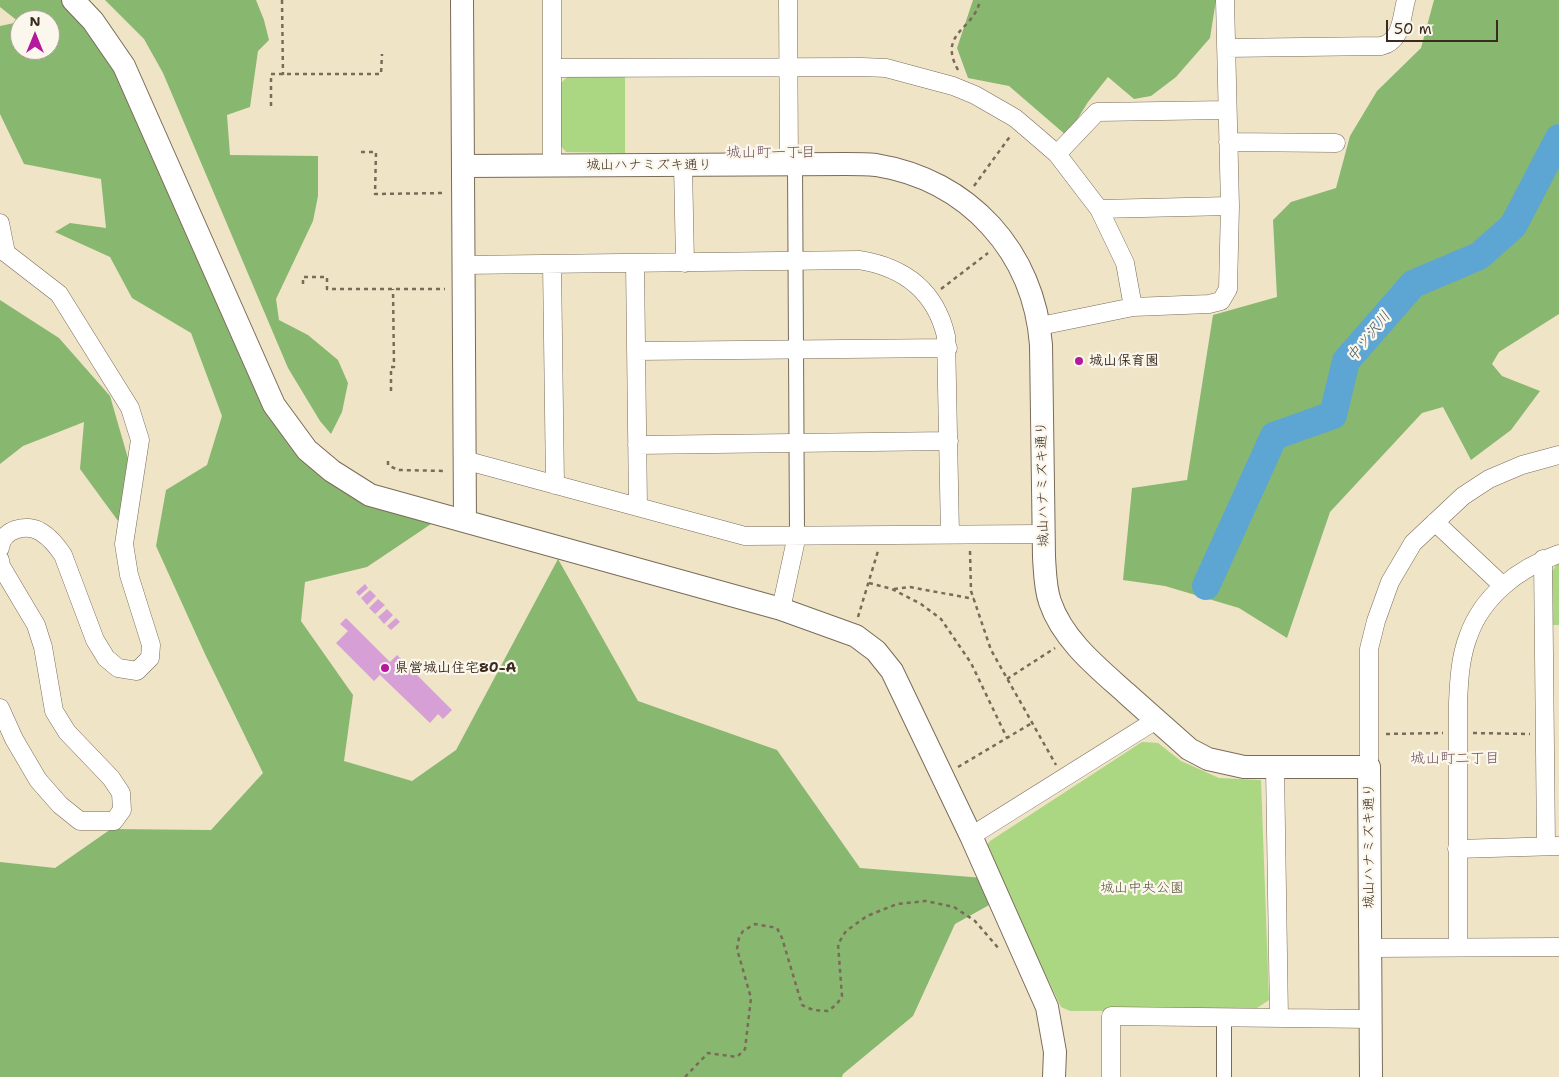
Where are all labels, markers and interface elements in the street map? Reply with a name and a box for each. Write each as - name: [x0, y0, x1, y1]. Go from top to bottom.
- north arrow: [10, 10, 60, 60]
- scale bar: [1389, 10, 1502, 42]
- text: N: [29, 12, 41, 30]
- text: 50 m: [1394, 19, 1432, 39]
- district label: 城山町一丁目: [726, 144, 816, 162]
- street label: 城山ハナミズキ通り: [586, 157, 712, 173]
- water label: 中ツ沢川: [1343, 308, 1395, 366]
- place label: 城山保育園: [1089, 353, 1159, 369]
- marker: 城山保育園: [1073, 355, 1085, 367]
- street label: 城山ハナミズキ通り: [1034, 421, 1052, 547]
- place label: 県営城山住宅80-A: [395, 660, 516, 676]
- marker: 県営城山住宅80-A: [379, 662, 391, 674]
- district label: 城山町二丁目: [1410, 750, 1500, 768]
- street label: 城山ハナミズキ通り: [1361, 783, 1377, 909]
- park label: 城山中央公園: [1100, 880, 1184, 896]

